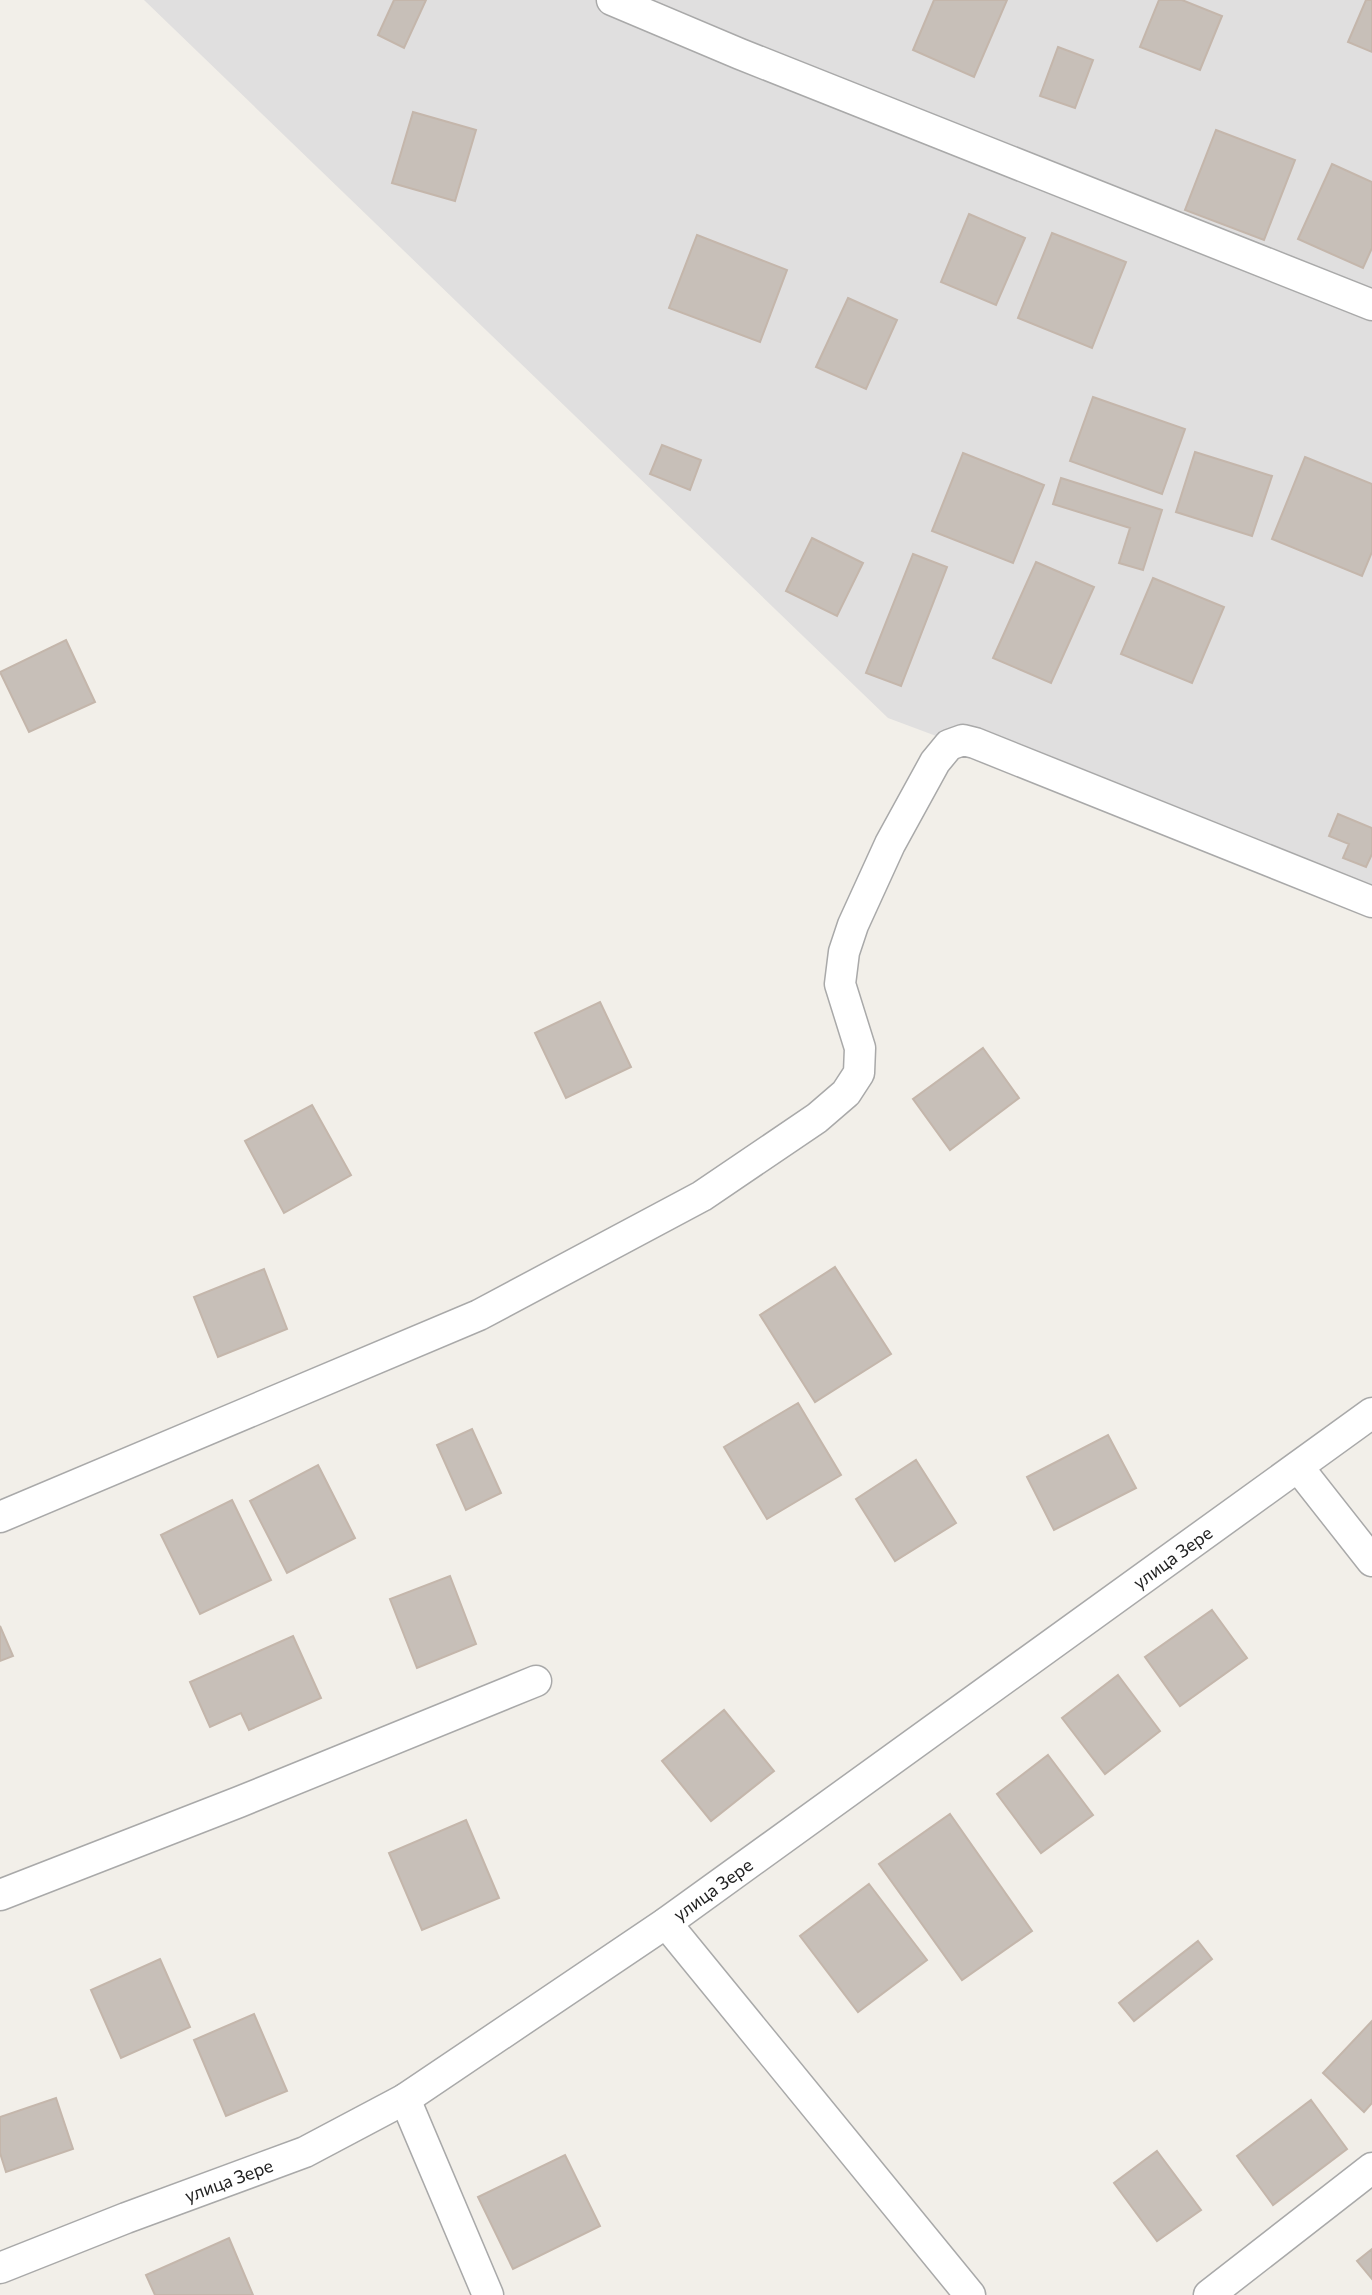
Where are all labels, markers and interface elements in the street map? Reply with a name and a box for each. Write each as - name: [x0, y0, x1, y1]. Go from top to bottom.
- street label: улица Зере: [1128, 1521, 1216, 1593]
- street label: улица Зере: [669, 1853, 757, 1925]
- street label: улица Зере: [181, 2154, 276, 2206]

